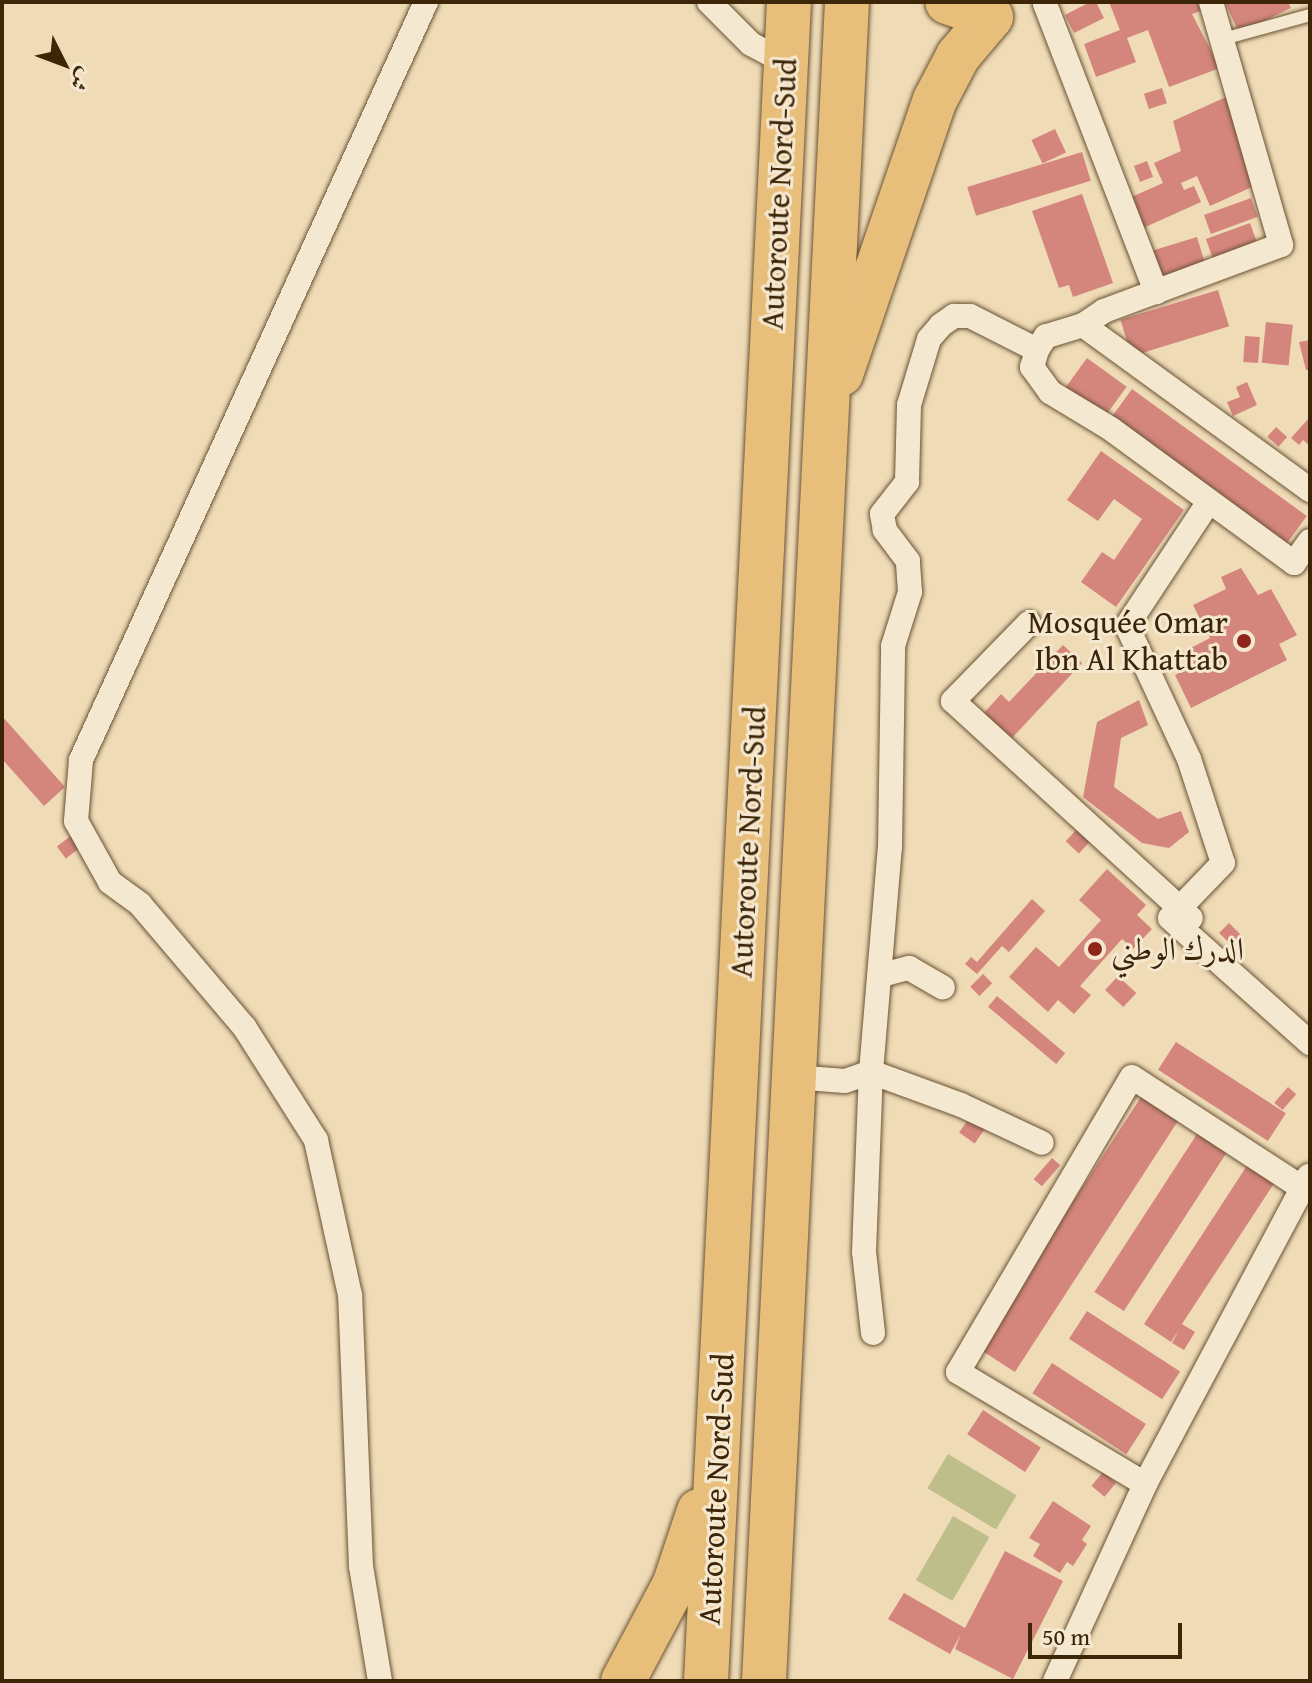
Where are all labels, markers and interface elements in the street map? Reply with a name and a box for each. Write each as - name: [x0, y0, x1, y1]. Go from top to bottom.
- north arrow: [24, 24, 104, 104]
- street label: Autoroute Nord-Sud: [753, 57, 805, 331]
- text: ش: [63, 61, 101, 99]
- place label: Mosquée Omar Ibn Al Khattab: [1028, 604, 1228, 679]
- marker: Mosquée Omar Ibn Al Khattab: [1235, 632, 1253, 650]
- street label: Autoroute Nord-Sud: [722, 705, 774, 979]
- place label: الدرك الوطني: [1111, 930, 1244, 968]
- marker: الدرك الوطني: [1086, 940, 1104, 958]
- street label: Autoroute Nord-Sud: [690, 1352, 742, 1626]
- scale bar: [1032, 1607, 1186, 1657]
- text: 50 m: [1042, 1619, 1090, 1654]

